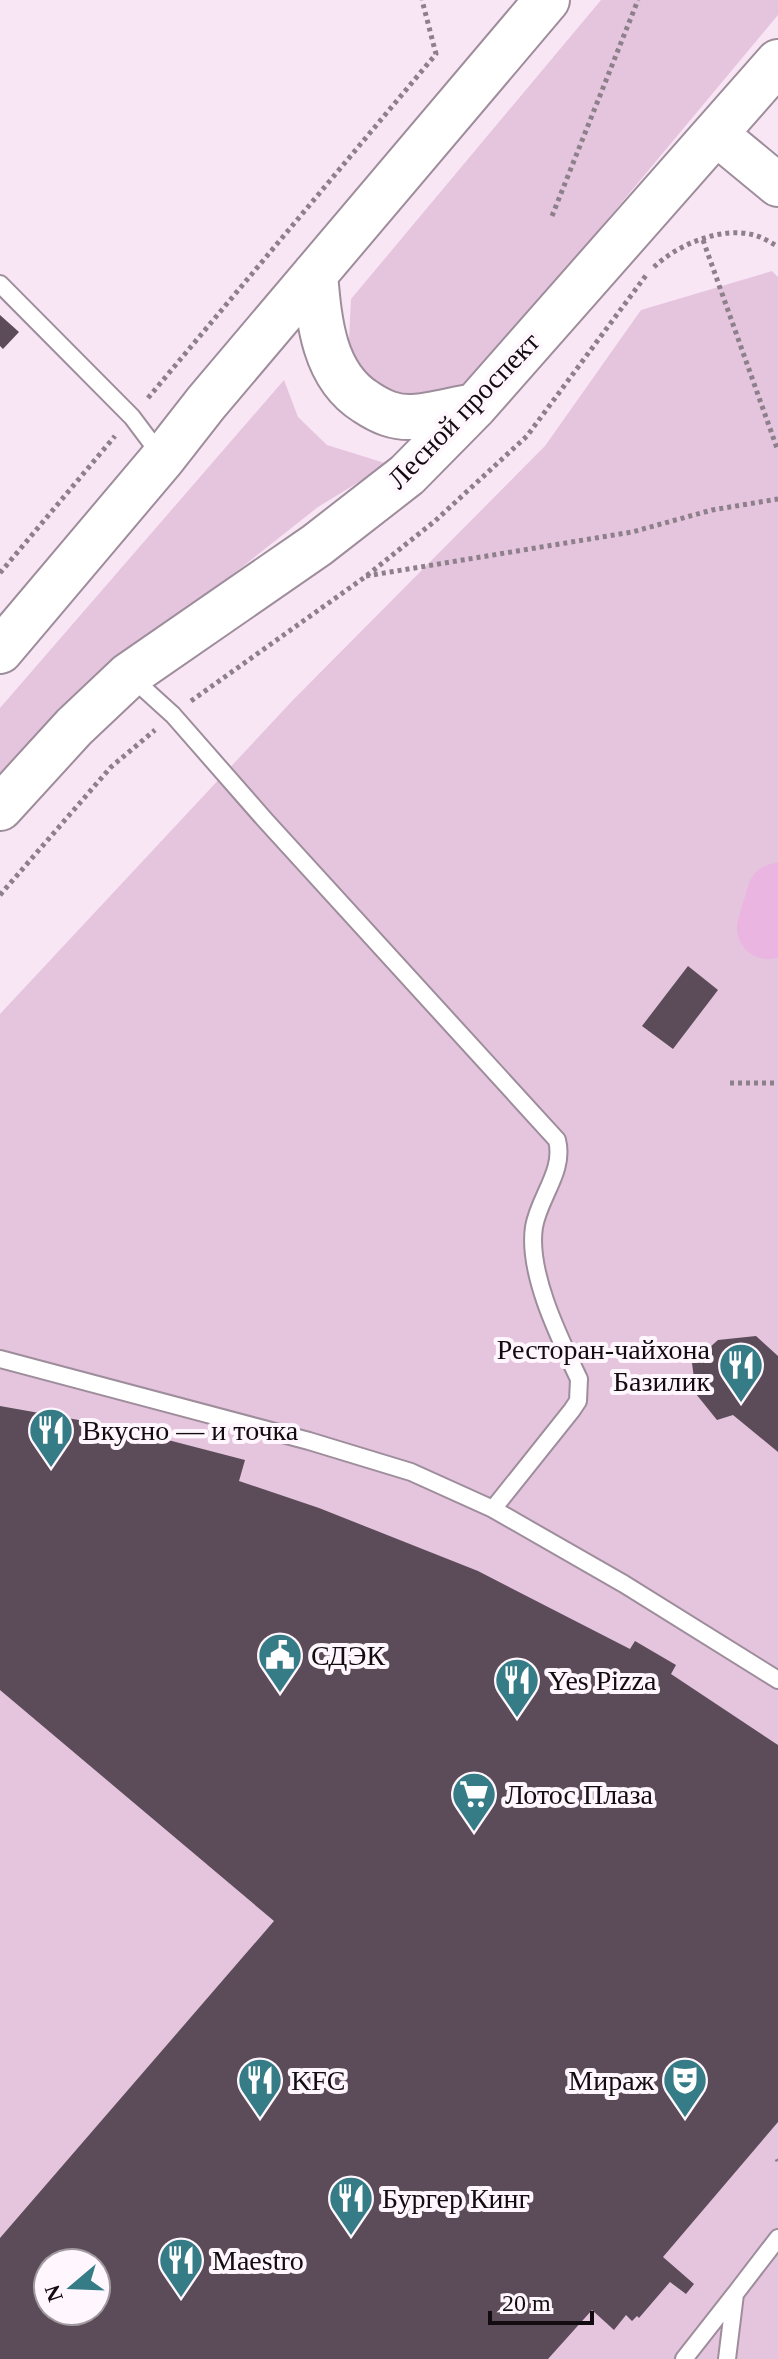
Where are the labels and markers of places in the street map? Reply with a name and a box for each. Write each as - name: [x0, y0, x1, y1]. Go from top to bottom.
- place label: Ресторан-чайхона Базилик: [497, 1334, 711, 1397]
- restaurant icon: Ресторан-чайхона Базилик: [717, 1341, 765, 1404]
- restaurant icon: Вкусно — и точка: [27, 1406, 75, 1469]
- place label: Вкусно — и точка: [82, 1415, 299, 1446]
- public building icon: СДЭК: [256, 1631, 304, 1694]
- place label: СДЭК: [311, 1640, 386, 1671]
- restaurant icon: Yes Pizza: [493, 1656, 541, 1719]
- place label: Yes Pizza: [548, 1665, 657, 1696]
- supermarket icon: Лотос Плаза: [450, 1770, 498, 1833]
- place label: Лотос Плаза: [505, 1779, 654, 1810]
- restaurant icon: KFC: [236, 2056, 284, 2119]
- theatre icon: Мираж: [661, 2056, 709, 2119]
- place label: KFC: [291, 2065, 345, 2096]
- place label: Мираж: [568, 2065, 655, 2096]
- restaurant icon: Бургер Кинг: [327, 2174, 375, 2237]
- place label: Бургер Кинг: [382, 2183, 530, 2214]
- restaurant icon: Maestro: [157, 2236, 205, 2299]
- place label: Maestro: [212, 2245, 304, 2276]

